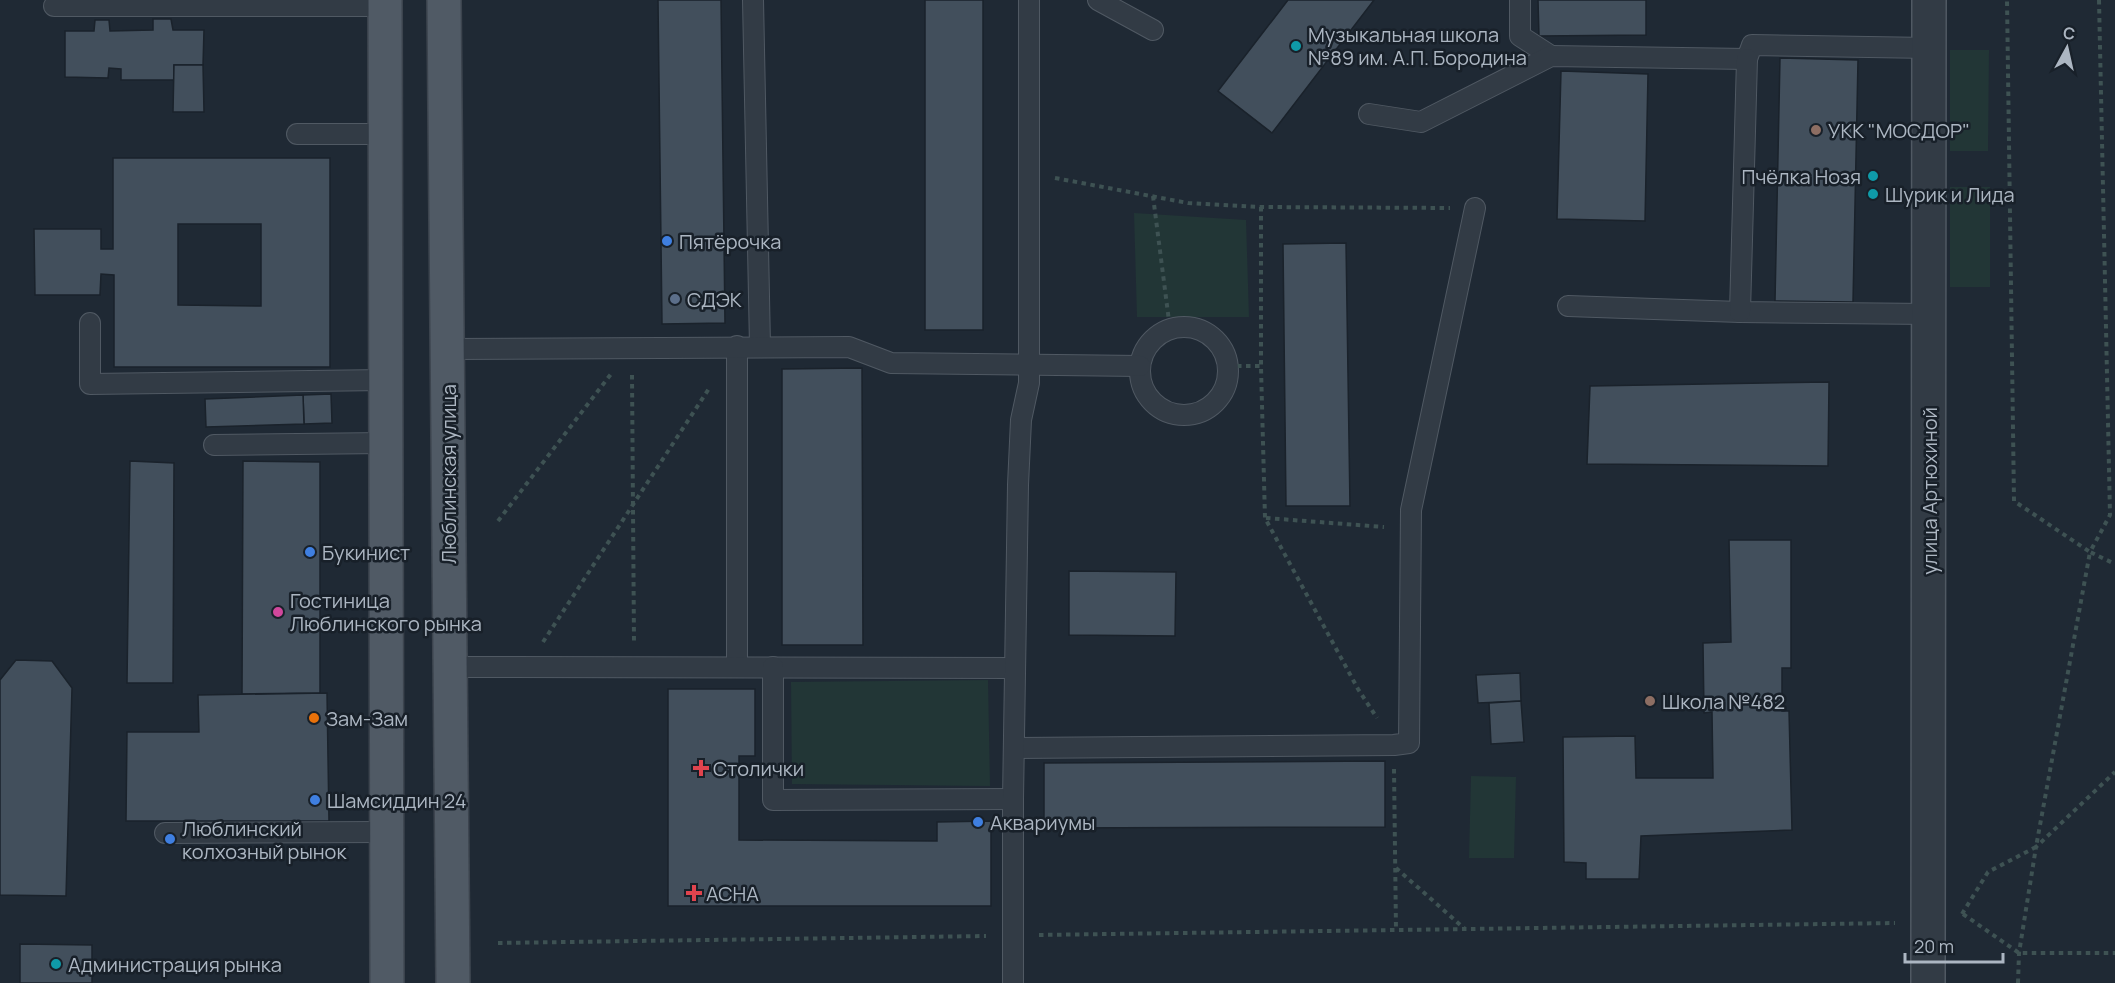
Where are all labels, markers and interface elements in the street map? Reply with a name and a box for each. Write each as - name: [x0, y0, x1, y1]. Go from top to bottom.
- north arrow: [2037, 18, 2097, 78]
- place label: Музыкальная школа №89 им. А.П. Бородина: [1308, 21, 1527, 71]
- text: С: [2062, 21, 2077, 45]
- marker: Музыкальная школа №89 им. А.П. Бородина: [1289, 39, 1303, 53]
- place label: УКК "МОСДОР": [1828, 117, 1970, 144]
- marker: УКК "МОСДОР": [1809, 123, 1823, 137]
- place label: Пчёлка Нозя: [1742, 163, 1861, 190]
- marker: Пчёлка Нозя: [1866, 169, 1880, 183]
- place label: Шурик и Лида: [1885, 181, 2015, 208]
- marker: Шурик и Лида: [1866, 187, 1880, 201]
- place label: Пятёрочка: [679, 228, 781, 255]
- marker: Пятёрочка: [660, 234, 674, 248]
- place label: СДЭК: [687, 286, 742, 313]
- marker: СДЭК: [668, 292, 682, 306]
- street label: Люблинская улица: [435, 384, 462, 564]
- street label: улица Артюхиной: [1916, 407, 1943, 575]
- place label: Букинист: [322, 539, 410, 566]
- marker: Букинист: [303, 545, 317, 559]
- place label: Гостиница Люблинского рынка: [290, 587, 482, 637]
- marker: Гостиница Люблинского рынка: [271, 605, 285, 619]
- place label: Школа №482: [1662, 688, 1785, 715]
- marker: Школа №482: [1643, 694, 1657, 708]
- place label: Зам-Зам: [326, 705, 408, 732]
- marker: Зам-Зам: [307, 711, 321, 725]
- place label: Столички: [713, 755, 804, 782]
- marker: Столички: [694, 761, 708, 775]
- place label: Шамсиддин 24: [327, 787, 466, 814]
- marker: Шамсиддин 24: [308, 793, 322, 807]
- place label: Аквариумы: [990, 809, 1095, 836]
- place label: Люблинский колхозный рынок: [182, 815, 347, 865]
- marker: Аквариумы: [971, 815, 985, 829]
- marker: Люблинский колхозный рынок: [163, 832, 177, 846]
- place label: АСНА: [706, 880, 759, 907]
- marker: АСНА: [687, 886, 701, 900]
- scale bar: [1905, 926, 2002, 964]
- text: 20 m: [1914, 934, 1954, 958]
- place label: Администрация рынка: [68, 951, 282, 978]
- marker: Администрация рынка: [49, 957, 63, 971]

